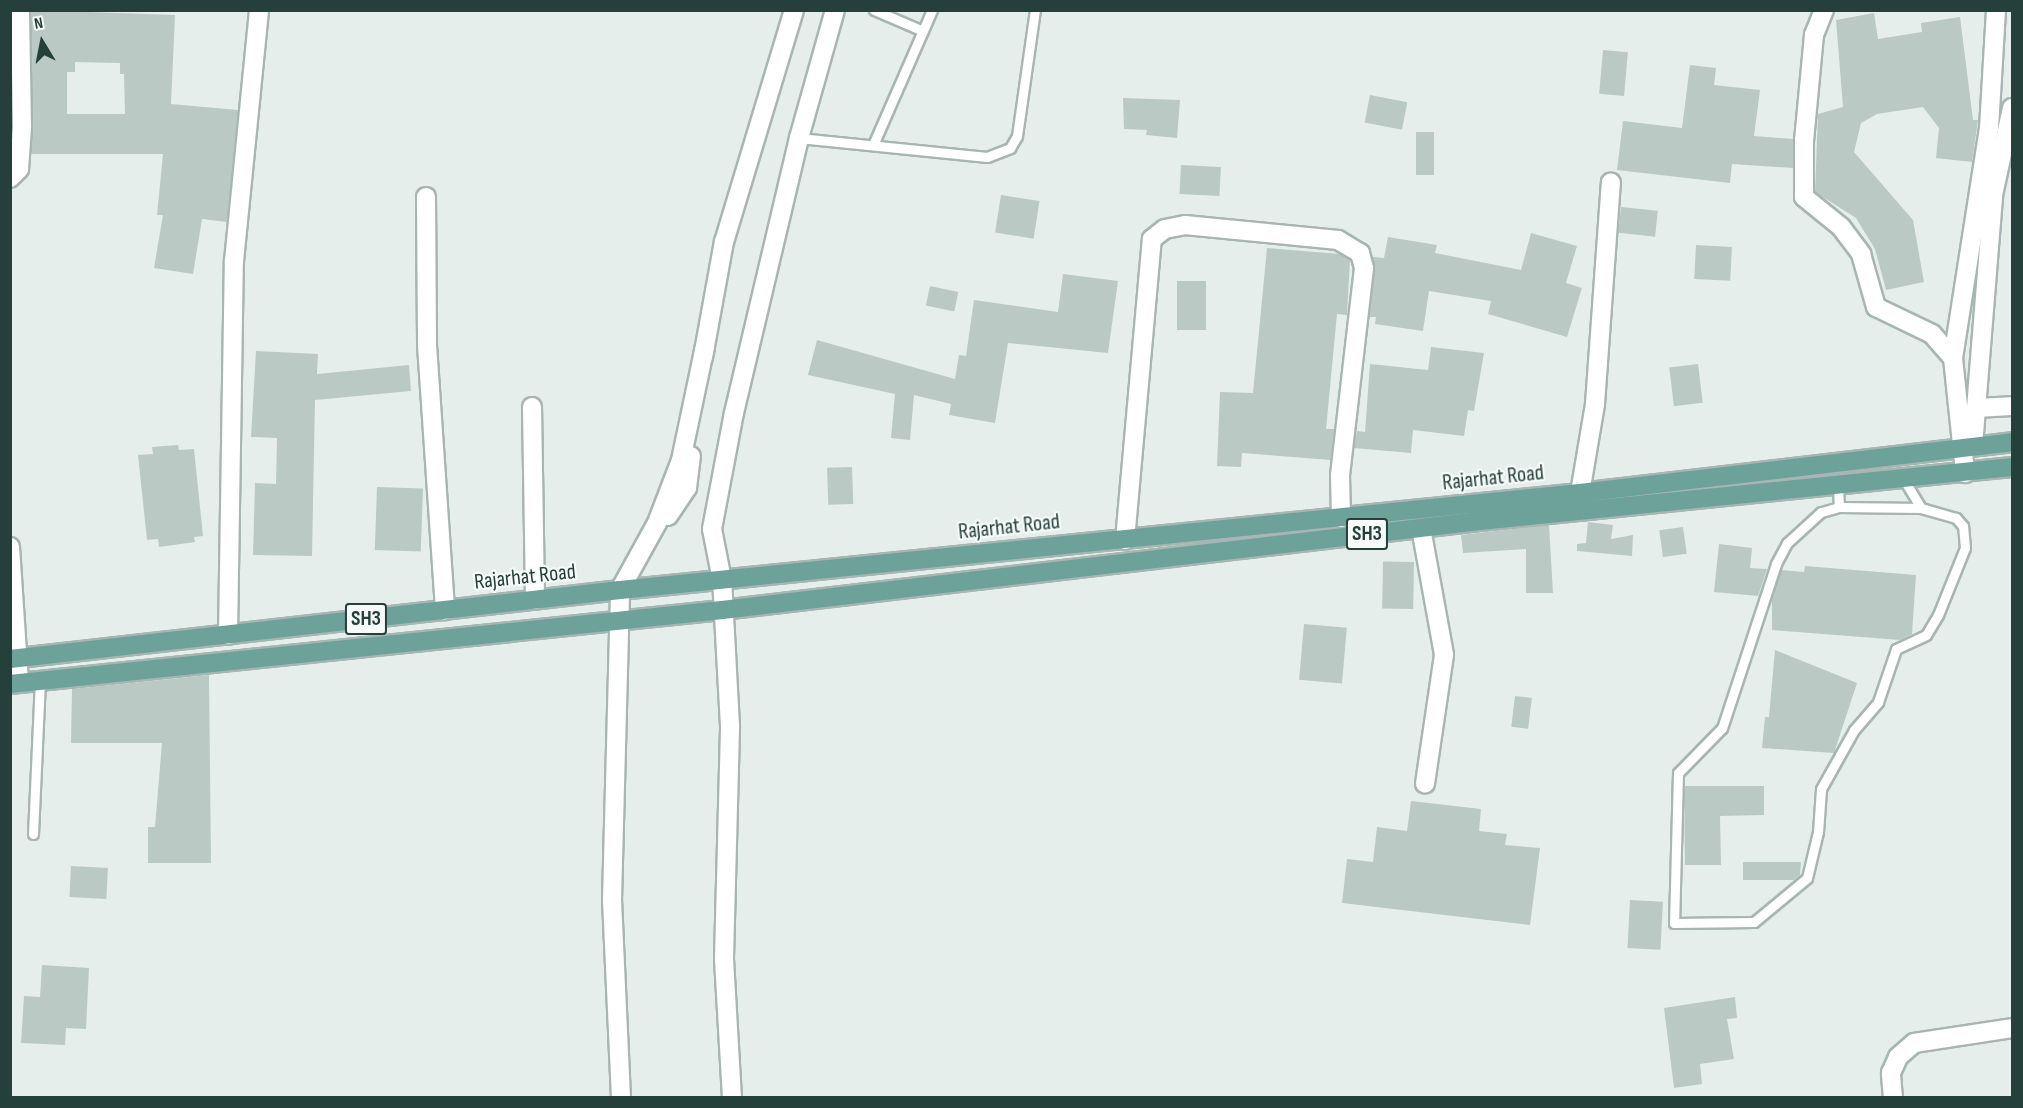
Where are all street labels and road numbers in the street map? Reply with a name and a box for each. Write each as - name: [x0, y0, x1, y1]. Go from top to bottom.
- street label: Rajarhat Road: [1441, 460, 1545, 496]
- street label: Rajarhat Road: [957, 509, 1061, 545]
- road number: SH3: [1344, 516, 1390, 552]
- street label: Rajarhat Road: [473, 559, 577, 595]
- road number: SH3: [344, 601, 388, 637]

